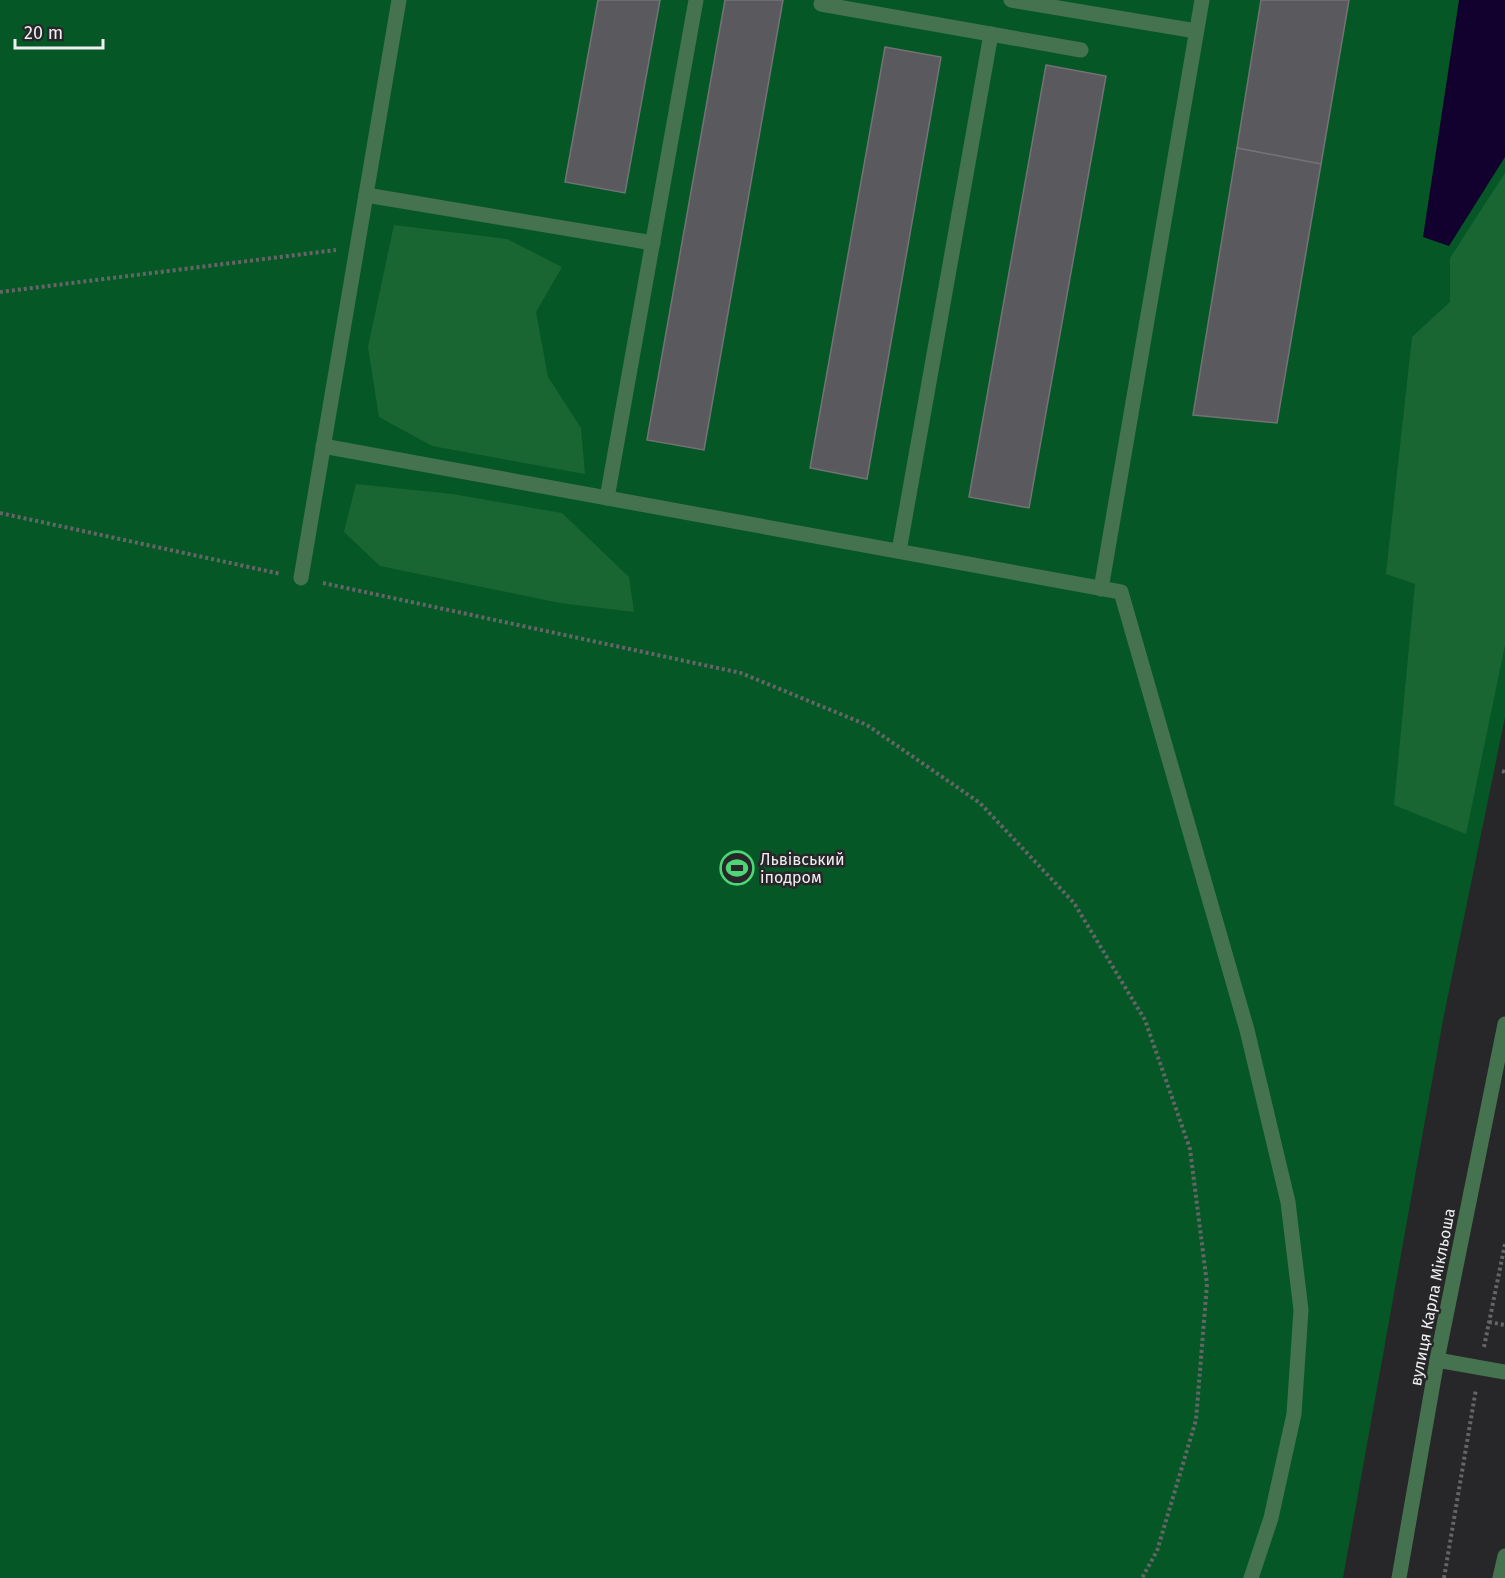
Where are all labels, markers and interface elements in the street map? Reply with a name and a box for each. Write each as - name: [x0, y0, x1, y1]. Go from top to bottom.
- scale bar: [15, 12, 104, 50]
- text: 20 m: [24, 22, 63, 44]
- sports icon: Львівський іподром: [719, 850, 755, 886]
- place label: Львівський іподром: [760, 850, 845, 887]
- street label: вулиця Карла Мікльоша: [1406, 1207, 1459, 1388]

